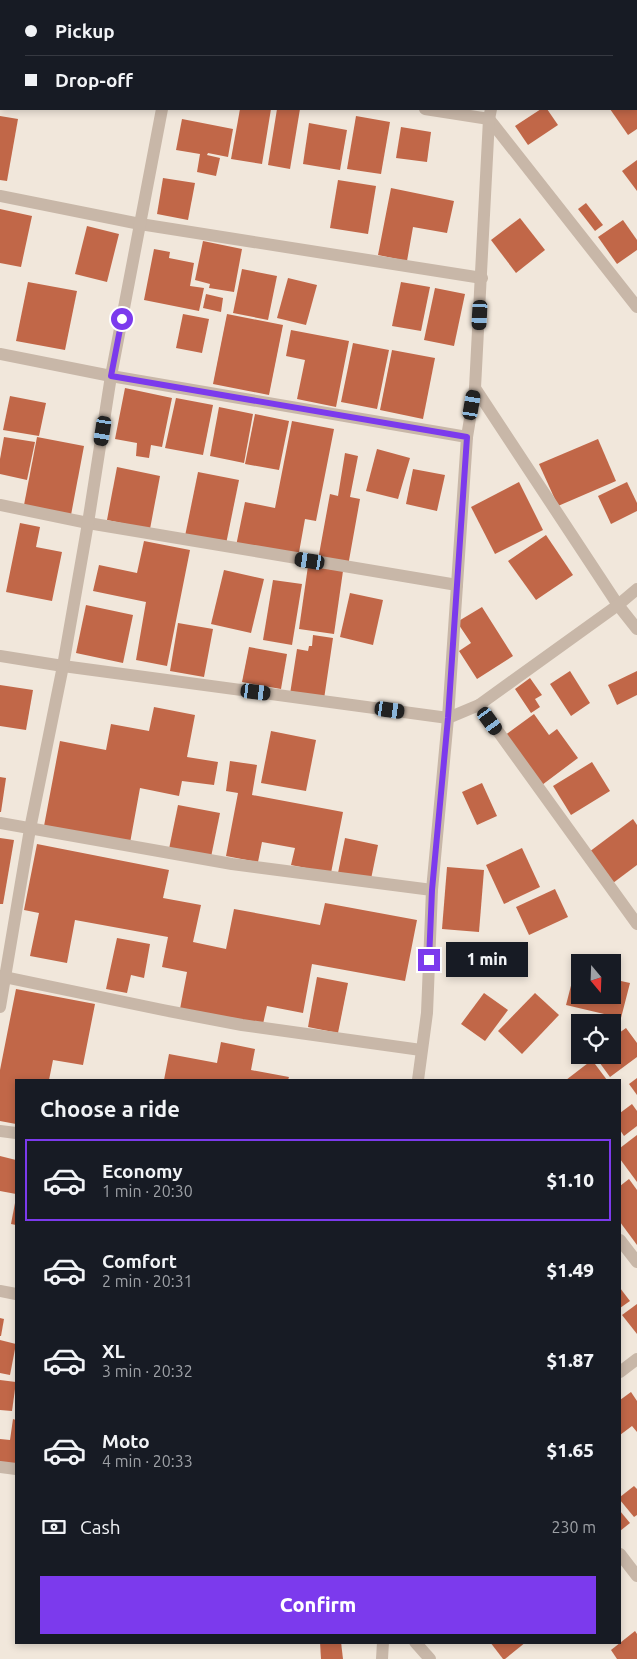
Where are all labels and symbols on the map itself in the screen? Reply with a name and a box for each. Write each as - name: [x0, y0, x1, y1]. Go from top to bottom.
- car: [471, 300, 488, 330]
- route start: [111, 308, 133, 330]
- car: [462, 389, 481, 421]
- car: [93, 415, 112, 447]
- car: [294, 551, 325, 571]
- car: [240, 683, 271, 701]
- car: [374, 700, 405, 720]
- car: [475, 704, 504, 738]
- callout: 1 min: [446, 942, 529, 978]
- route end: [418, 949, 440, 971]
- north arrow: [571, 954, 621, 1004]

